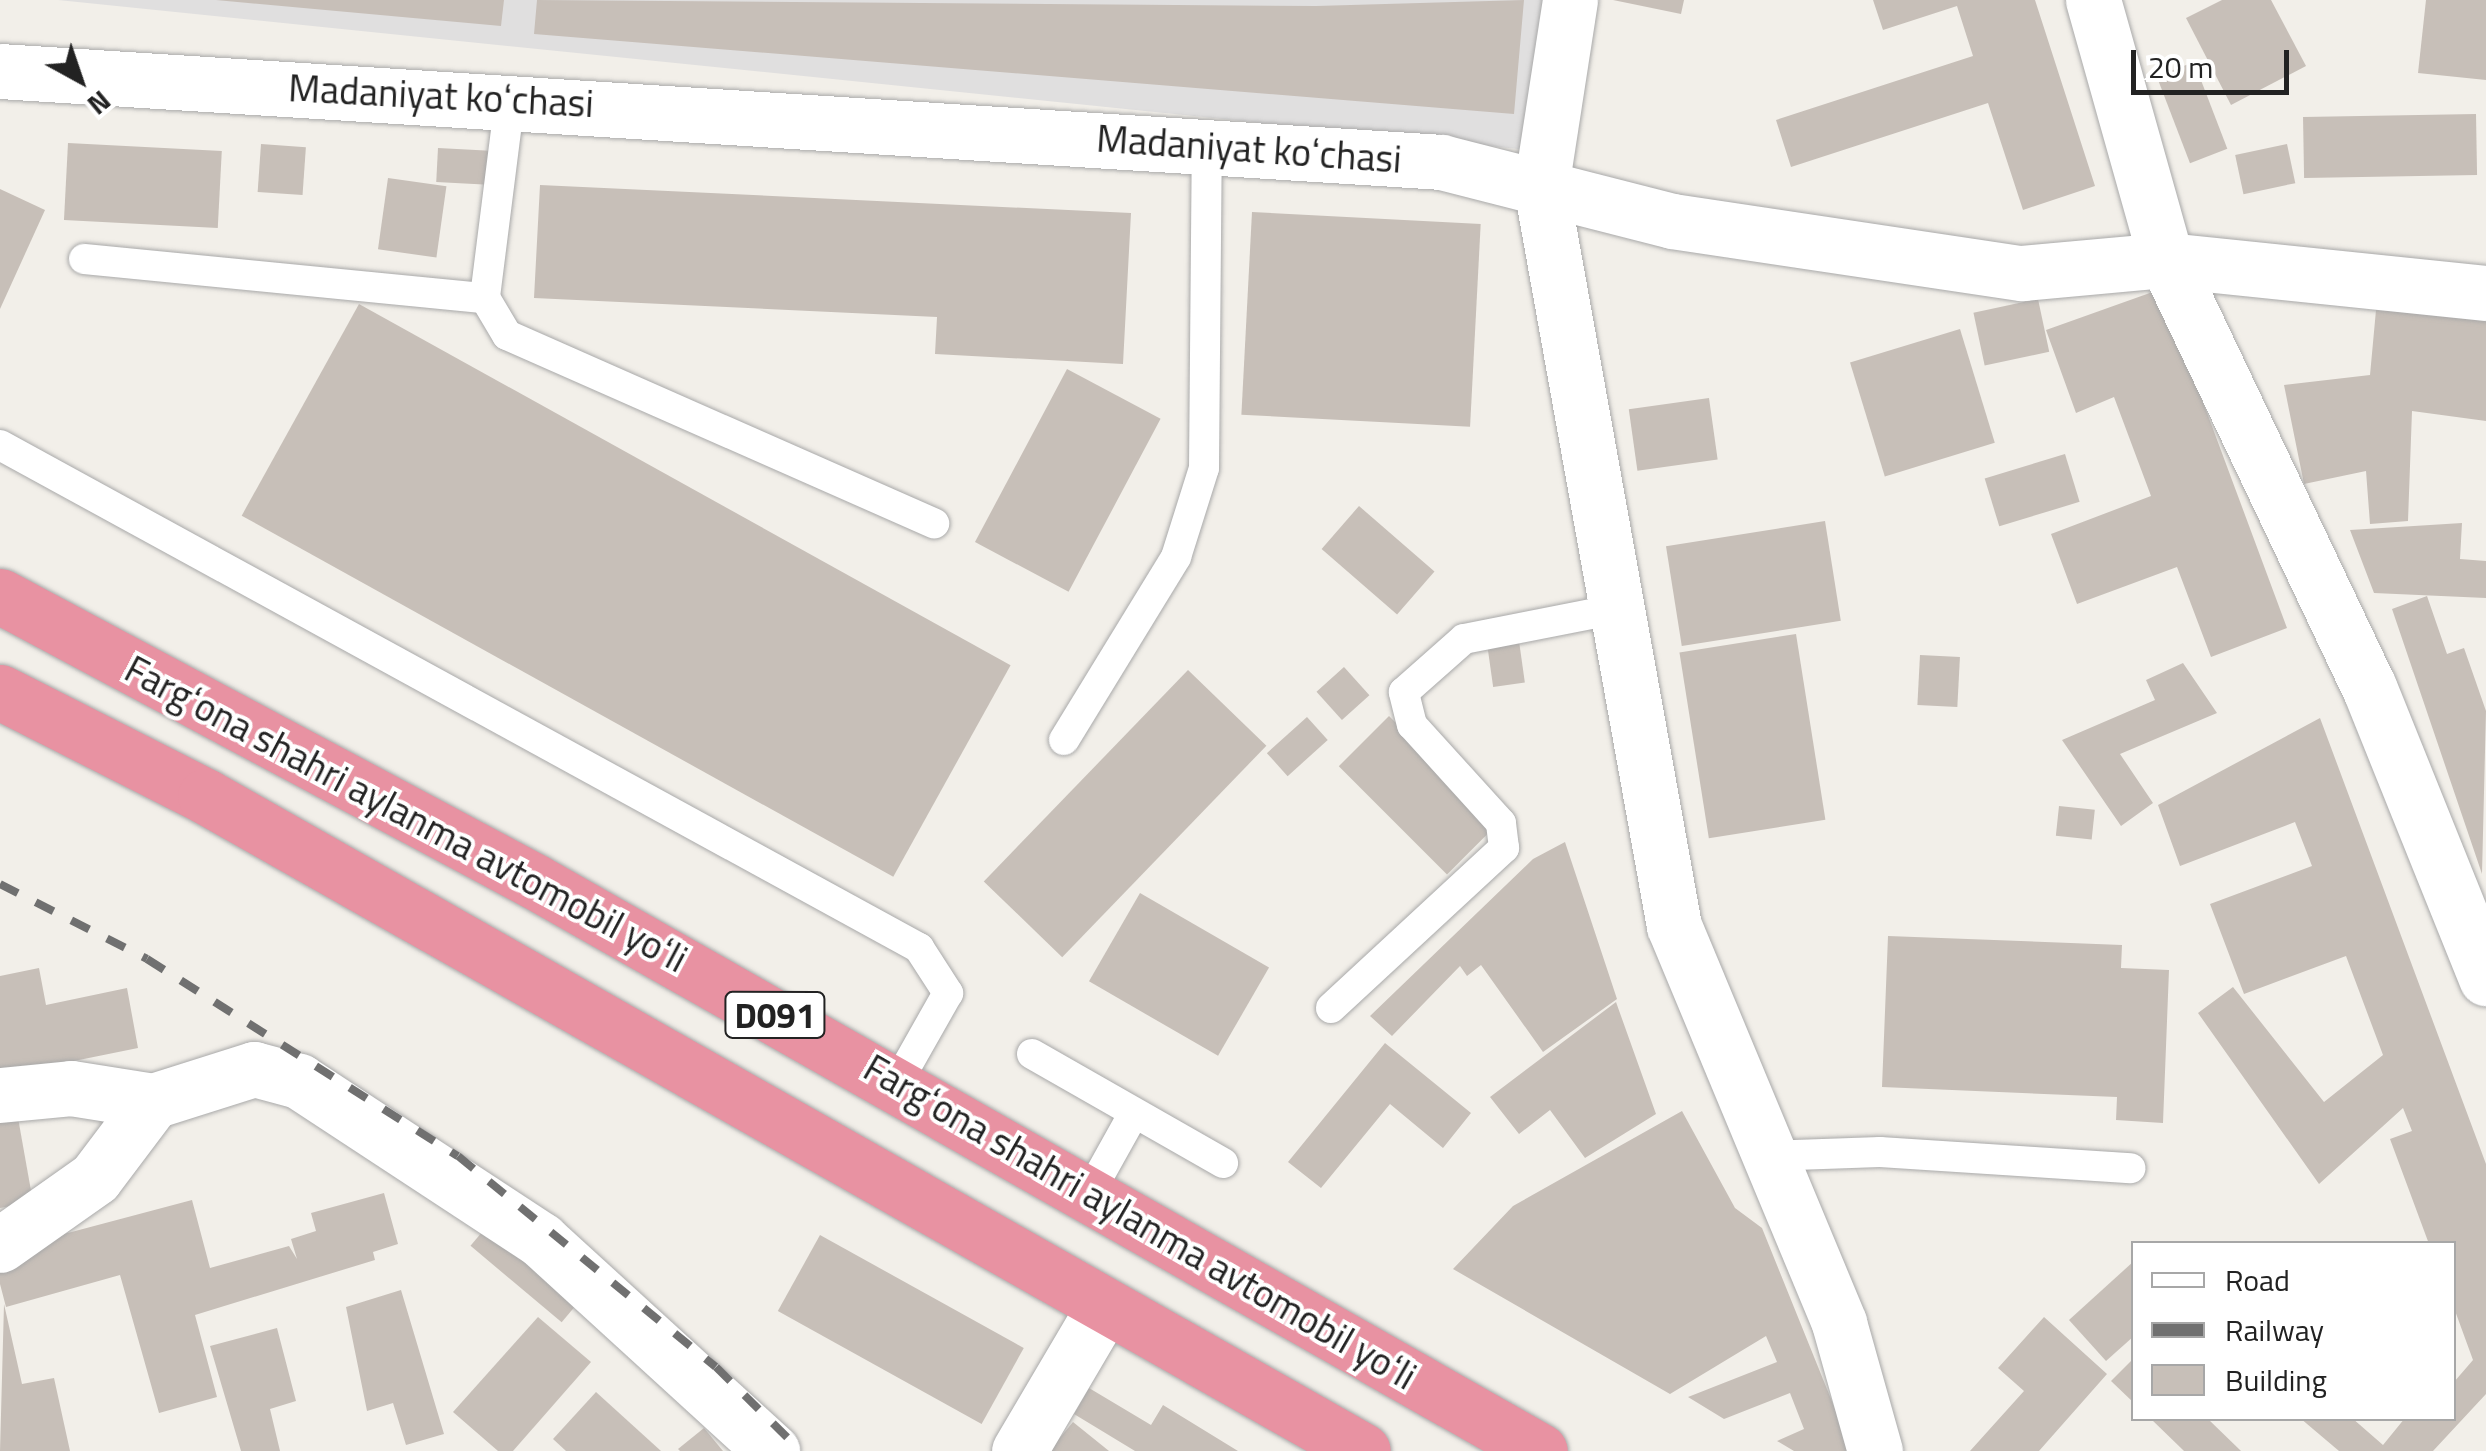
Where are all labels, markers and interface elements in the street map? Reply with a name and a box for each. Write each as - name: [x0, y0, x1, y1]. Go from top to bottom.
- north arrow: [30, 30, 130, 130]
- scale bar: [2136, 30, 2294, 92]
- text: 20 m: [2148, 44, 2213, 90]
- street label: Madaniyat koʻchasi: [287, 65, 595, 127]
- text: N: [78, 81, 121, 126]
- street label: Madaniyat koʻchasi: [1095, 116, 1403, 182]
- street label: Fargʻona shahri aylanma avtomobil yoʻli: [117, 646, 695, 982]
- road number: D091: [722, 985, 828, 1045]
- street label: Fargʻona shahri aylanma avtomobil yoʻli: [856, 1045, 1424, 1399]
- legend: [2131, 1241, 2456, 1421]
- text: Road: [2225, 1257, 2290, 1303]
- text: Railway: [2225, 1307, 2324, 1353]
- text: Building: [2225, 1357, 2327, 1403]

